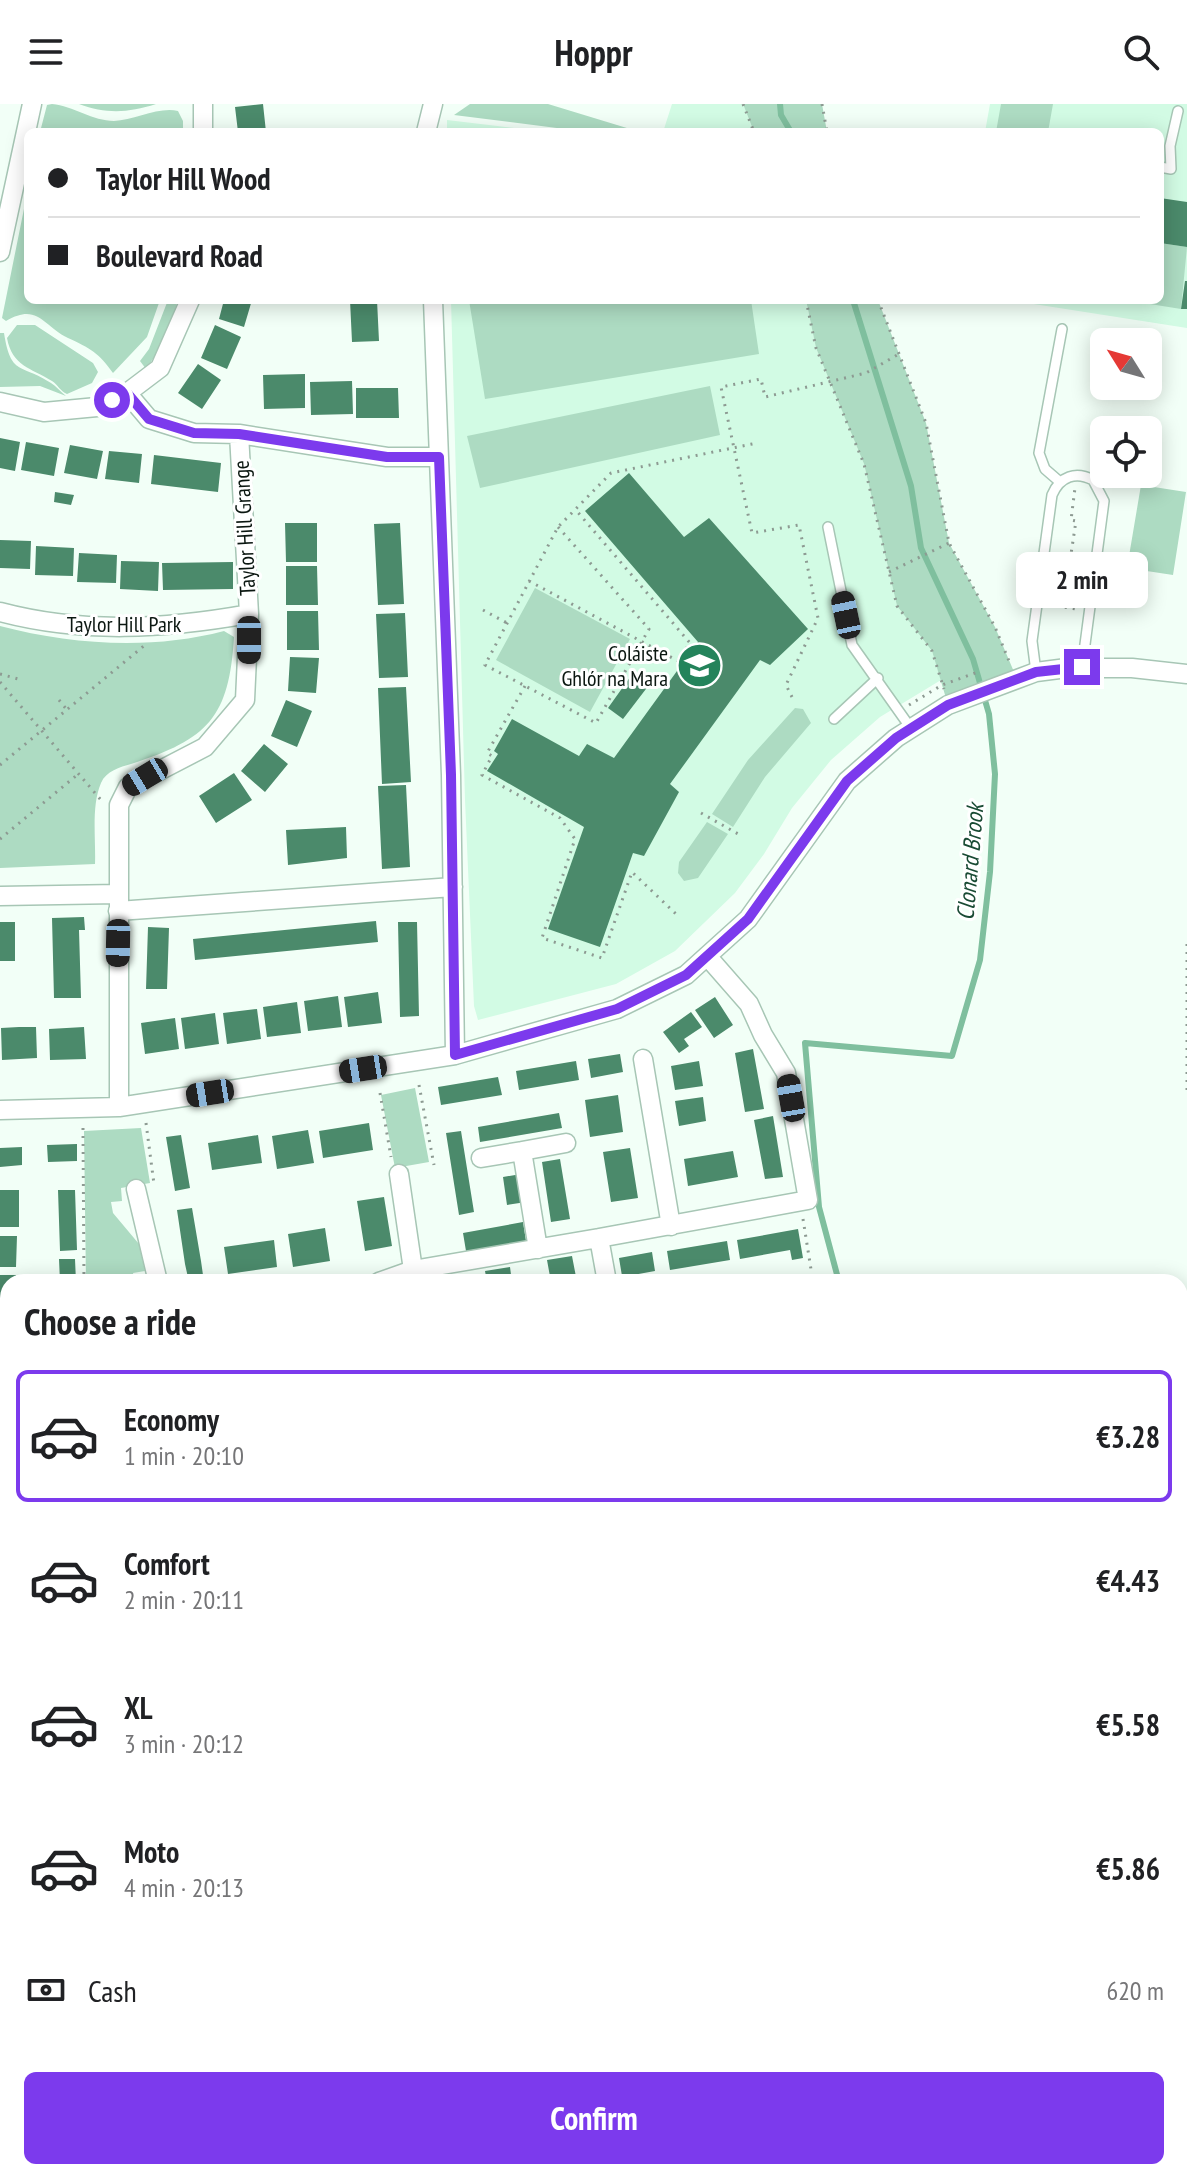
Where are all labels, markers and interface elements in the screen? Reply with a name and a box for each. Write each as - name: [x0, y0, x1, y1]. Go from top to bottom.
- text: Hoppr: [555, 29, 632, 76]
- icon: menu: [24, 30, 68, 74]
- icon: search: [1119, 30, 1163, 74]
- text: Taylor Hill Wood: [96, 159, 271, 198]
- text: Boulevard Road: [96, 236, 263, 275]
- north arrow: [1090, 328, 1162, 400]
- map controls: [1090, 328, 1162, 488]
- route start: [94, 382, 130, 418]
- button: locate: [1090, 416, 1162, 488]
- street label: Taylor Hill Grange: [226, 459, 262, 597]
- callout: 2 min: [1016, 551, 1148, 607]
- text: 2 min: [1056, 563, 1108, 596]
- car: [829, 589, 863, 641]
- street label: Taylor Hill Park: [67, 610, 182, 638]
- car: [237, 616, 261, 664]
- place label: Coláiste Ghlór na Mara: [561, 639, 668, 692]
- school or university icon: Coláiste Ghlór na Mara: [675, 642, 723, 690]
- route end: [1064, 649, 1100, 685]
- car: [118, 754, 172, 800]
- water label: Clonard Brook: [949, 800, 991, 922]
- car: [106, 919, 130, 967]
- car: [337, 1053, 389, 1085]
- car: [775, 1072, 807, 1124]
- car: [184, 1077, 236, 1109]
- text: Choose a ride: [24, 1298, 196, 1345]
- icon: car: [28, 1400, 100, 1472]
- text: Economy: [124, 1400, 219, 1439]
- text: €3.28: [1096, 1417, 1160, 1456]
- text: 1 min · 20:10: [124, 1439, 244, 1472]
- icon: car: [28, 1544, 100, 1616]
- text: Comfort: [124, 1544, 210, 1583]
- text: €4.43: [1096, 1561, 1160, 1600]
- text: 2 min · 20:11: [124, 1583, 244, 1616]
- icon: car: [28, 1688, 100, 1760]
- text: XL: [124, 1688, 153, 1727]
- text: €5.58: [1096, 1705, 1160, 1744]
- text: 3 min · 20:12: [124, 1727, 244, 1760]
- icon: car: [28, 1832, 100, 1904]
- text: Moto: [124, 1832, 179, 1871]
- text: €5.86: [1096, 1849, 1160, 1888]
- text: 4 min · 20:13: [124, 1871, 244, 1904]
- icon: cash: [24, 1968, 68, 2012]
- text: Cash: [88, 1971, 137, 2010]
- text: 620 m: [1106, 1974, 1164, 2007]
- button: Confirm: [24, 2072, 1164, 2164]

